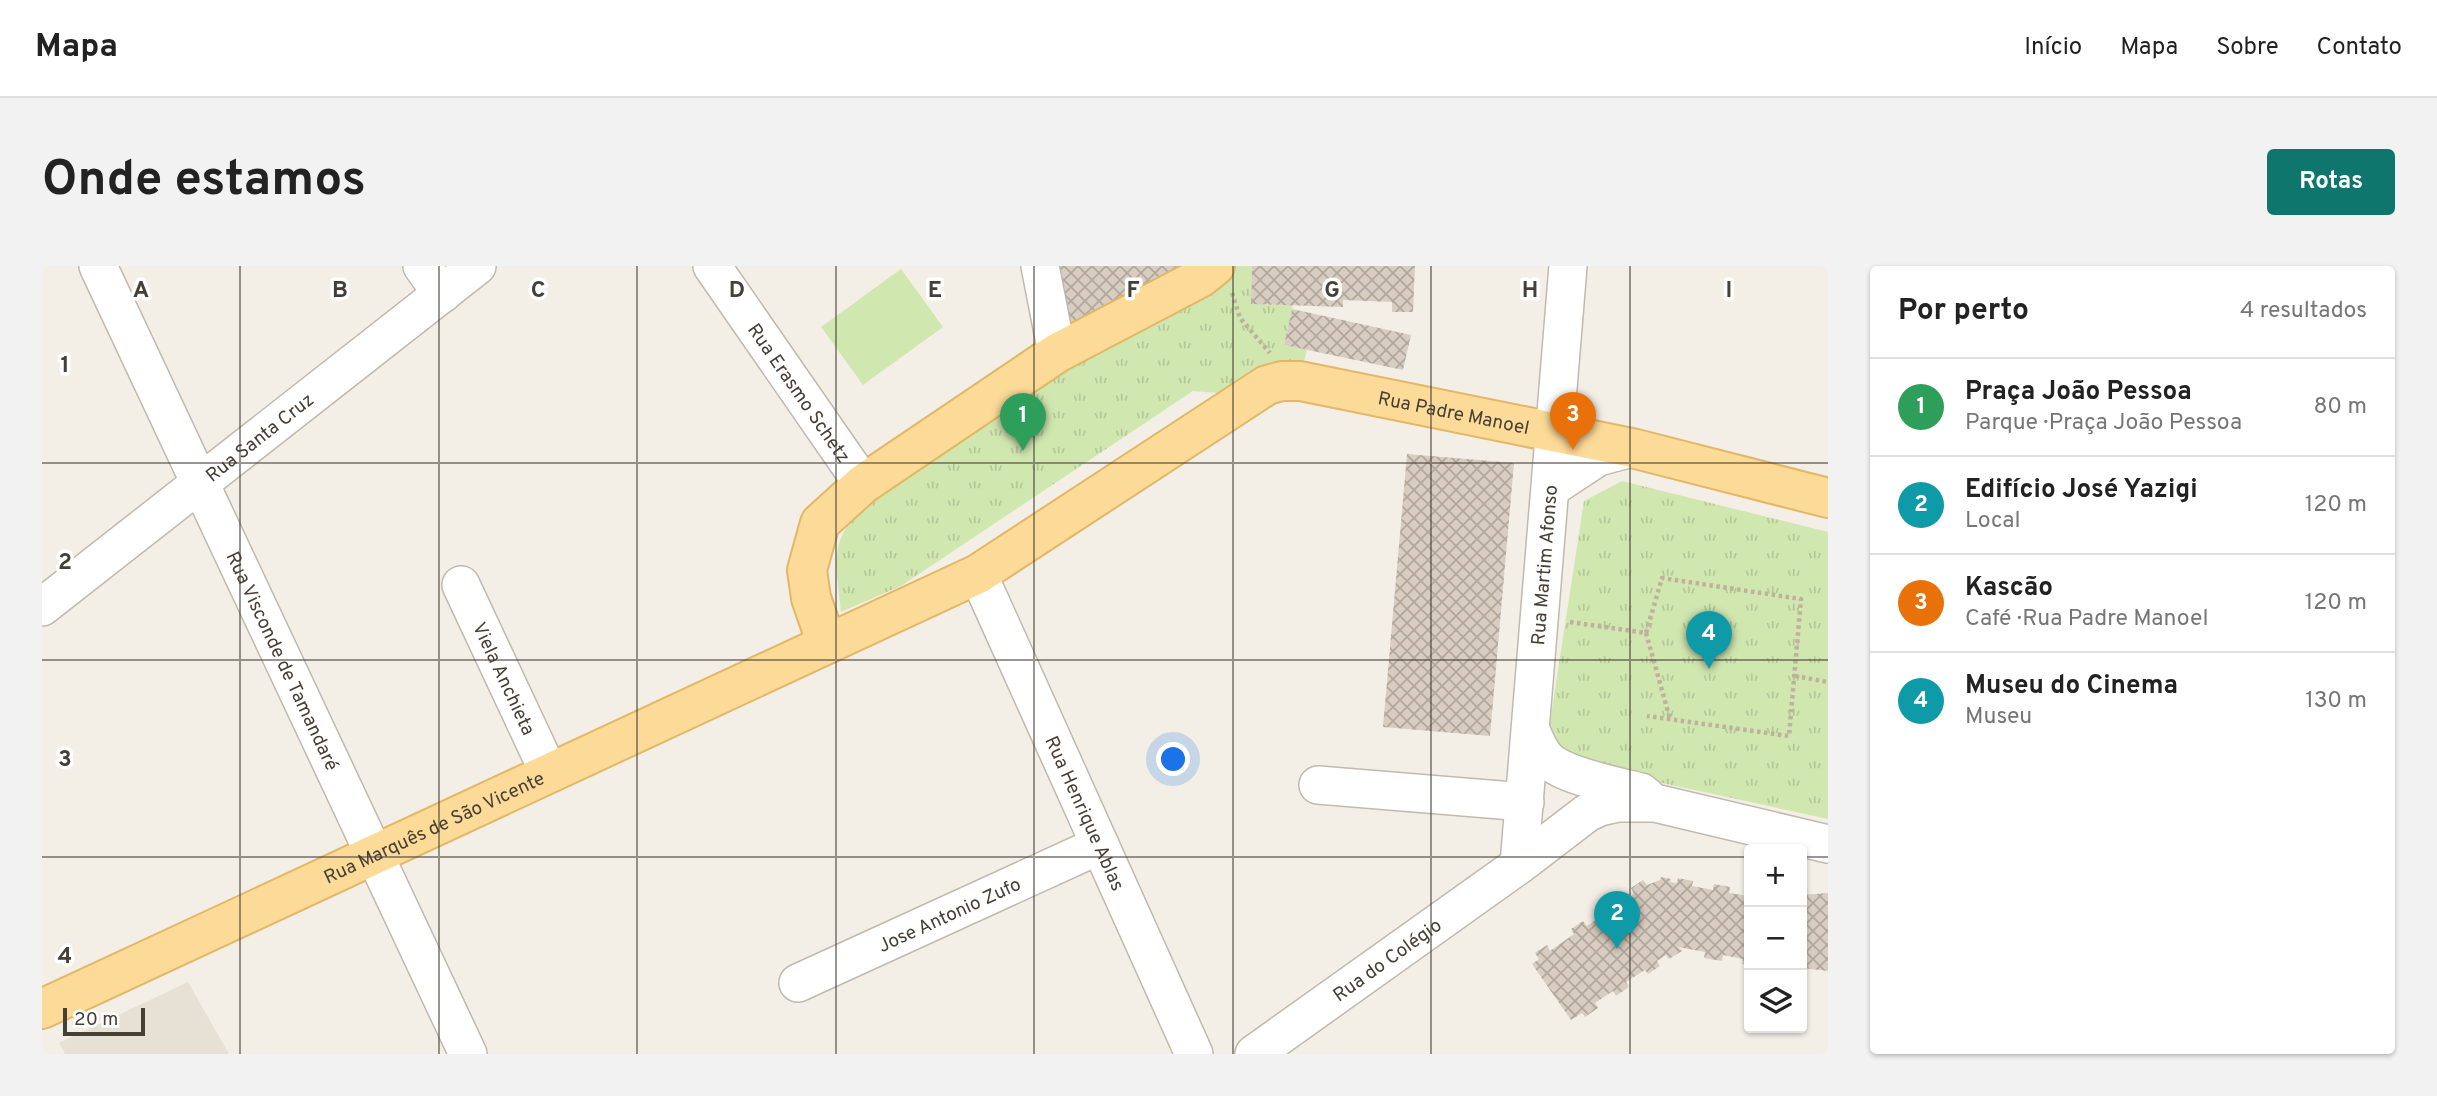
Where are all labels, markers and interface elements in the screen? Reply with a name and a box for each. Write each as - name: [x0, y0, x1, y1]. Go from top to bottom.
- text: Mapa: [35, 27, 118, 69]
- text: Início: [2024, 33, 2082, 63]
- text: Mapa: [2120, 33, 2178, 63]
- text: Sobre: [2216, 33, 2279, 63]
- text: Contato: [2317, 33, 2402, 63]
- button: Rotas: [2267, 149, 2395, 215]
- text: Onde estamos: [42, 151, 366, 213]
- text: A: [133, 277, 149, 306]
- text: B: [332, 277, 348, 306]
- text: C: [531, 277, 545, 306]
- text: D: [729, 277, 745, 306]
- text: E: [928, 277, 942, 306]
- text: F: [1126, 277, 1140, 306]
- text: G: [1324, 277, 1340, 306]
- text: H: [1522, 277, 1538, 306]
- text: I: [1726, 277, 1732, 306]
- text: Por perto: [1898, 293, 2029, 330]
- text: 4 resultados: [2240, 297, 2367, 326]
- street label: Rua Erasmo Schetz: [741, 319, 855, 468]
- text: 1: [60, 352, 70, 381]
- text: Praça João Pessoa: [1965, 376, 2192, 409]
- street label: Rua Padre Manoel: [1376, 387, 1531, 441]
- street label: Rua Santa Cruz: [201, 388, 319, 488]
- pin: 3: [1550, 392, 1596, 450]
- pin: 1: [1000, 393, 1046, 451]
- text: 1: [1916, 393, 1926, 422]
- text: 80 m: [2314, 393, 2367, 422]
- text: Parque · Praça João Pessoa: [1965, 409, 2242, 438]
- text: Edifício José Yazigi: [1965, 474, 2198, 507]
- street label: Rua Martim Afonso: [1527, 484, 1564, 646]
- text: 2: [1914, 491, 1928, 520]
- text: 120 m: [2305, 491, 2367, 520]
- text: Local: [1965, 507, 2020, 536]
- street label: Rua Visconde de Tamandaré: [220, 548, 343, 775]
- text: 2: [58, 549, 72, 578]
- text: Kascão: [1965, 572, 2053, 605]
- text: 3: [1914, 589, 1928, 618]
- text: 120 m: [2305, 589, 2367, 618]
- text: Café · Rua Padre Manoel: [1965, 605, 2208, 634]
- pin: 4: [1686, 611, 1732, 669]
- street label: Viela Anchieta: [466, 619, 540, 740]
- text: Museu do Cinema: [1965, 670, 2178, 703]
- text: 4: [1914, 687, 1928, 716]
- text: 130 m: [2305, 687, 2367, 716]
- text: Museu: [1965, 703, 2032, 732]
- street label: Rua Henrique Ablas: [1038, 733, 1129, 895]
- your location: [1156, 742, 1190, 776]
- text: 3: [58, 746, 72, 775]
- street label: Rua Marquês de São Vicente: [320, 767, 549, 890]
- map controls: [1744, 844, 1807, 1033]
- button: +: [1744, 844, 1807, 907]
- street label: Jose Antonio Zufo: [875, 873, 1025, 959]
- pin: 2: [1594, 891, 1640, 949]
- button: −: [1744, 907, 1807, 970]
- street label: Rua do Colégio: [1329, 914, 1447, 1008]
- text: 4: [58, 943, 72, 972]
- button: layers: [1744, 970, 1807, 1033]
- scale bar: [63, 1005, 145, 1037]
- text: 20 m: [74, 1008, 118, 1032]

